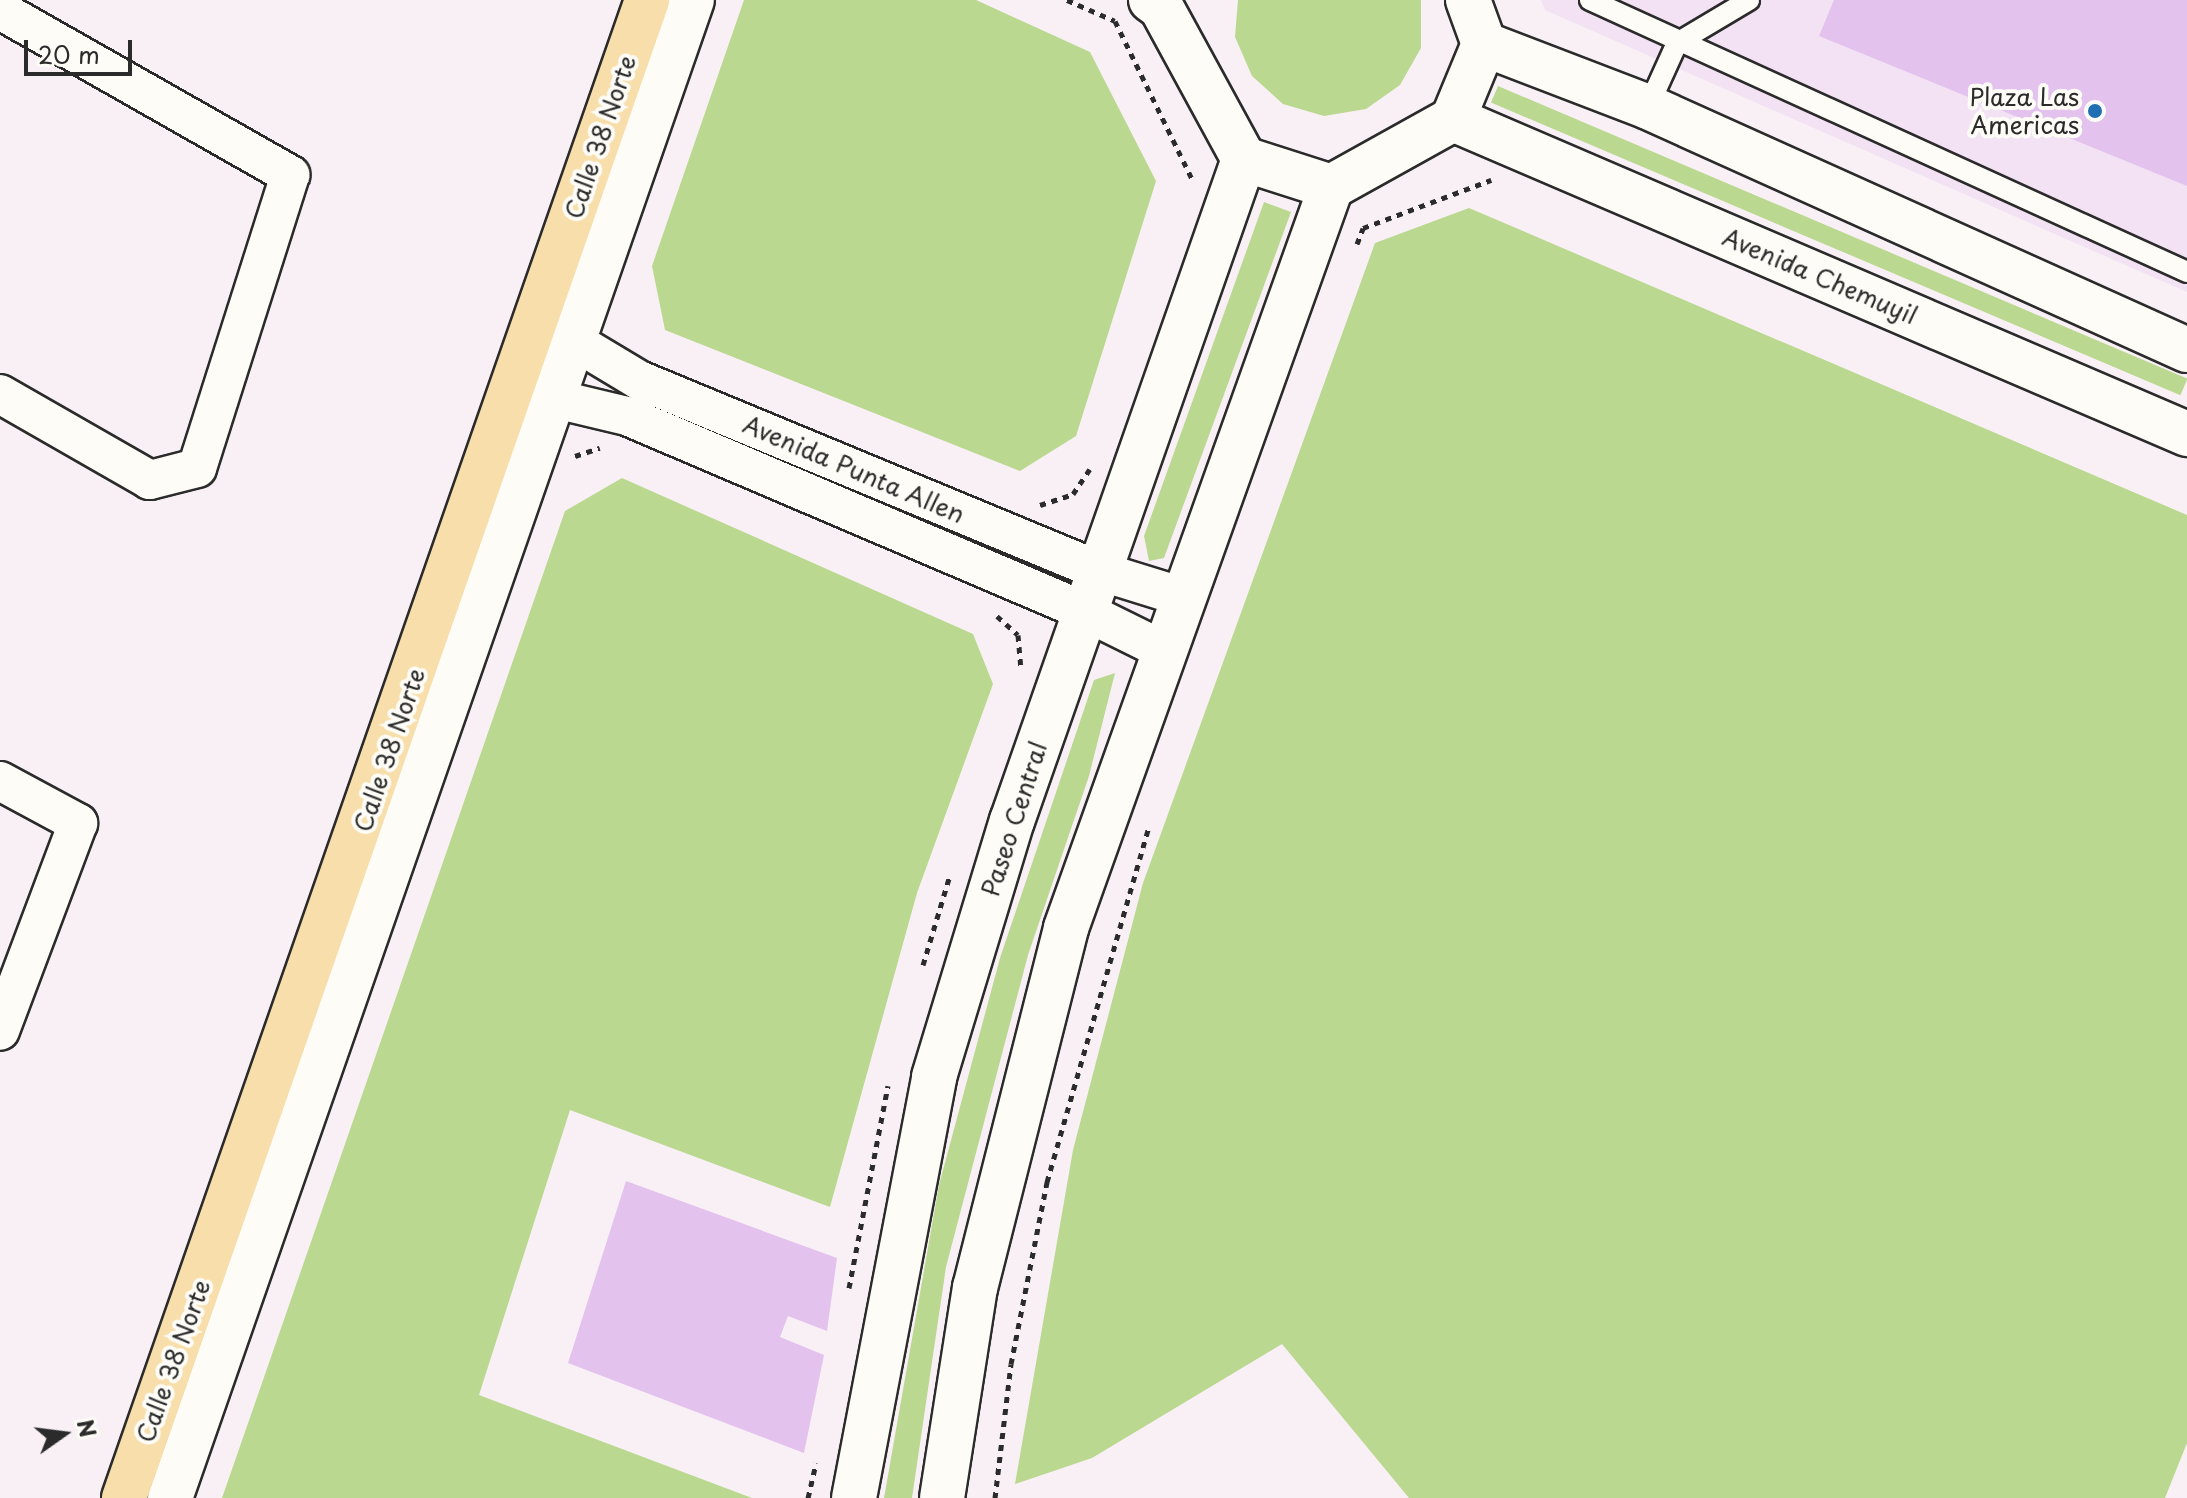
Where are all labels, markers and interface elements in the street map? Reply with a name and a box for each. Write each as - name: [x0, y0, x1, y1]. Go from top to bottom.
- scale bar: [28, 24, 136, 74]
- text: 20 m: [38, 36, 100, 72]
- street label: Calle 38 Norte: [559, 52, 641, 222]
- place label: Plaza Las Americas: [1970, 83, 2079, 139]
- marker: Plaza Las Americas: [2086, 102, 2104, 120]
- street label: Avenida Chemuyil: [1719, 222, 1921, 330]
- street label: Avenida Punta Allen: [739, 410, 969, 528]
- street label: Calle 38 Norte: [348, 665, 430, 835]
- street label: Paseo Central: [975, 738, 1053, 900]
- street label: Calle 38 Norte: [130, 1276, 216, 1446]
- north arrow: [24, 1394, 104, 1474]
- text: N: [70, 1416, 106, 1441]

